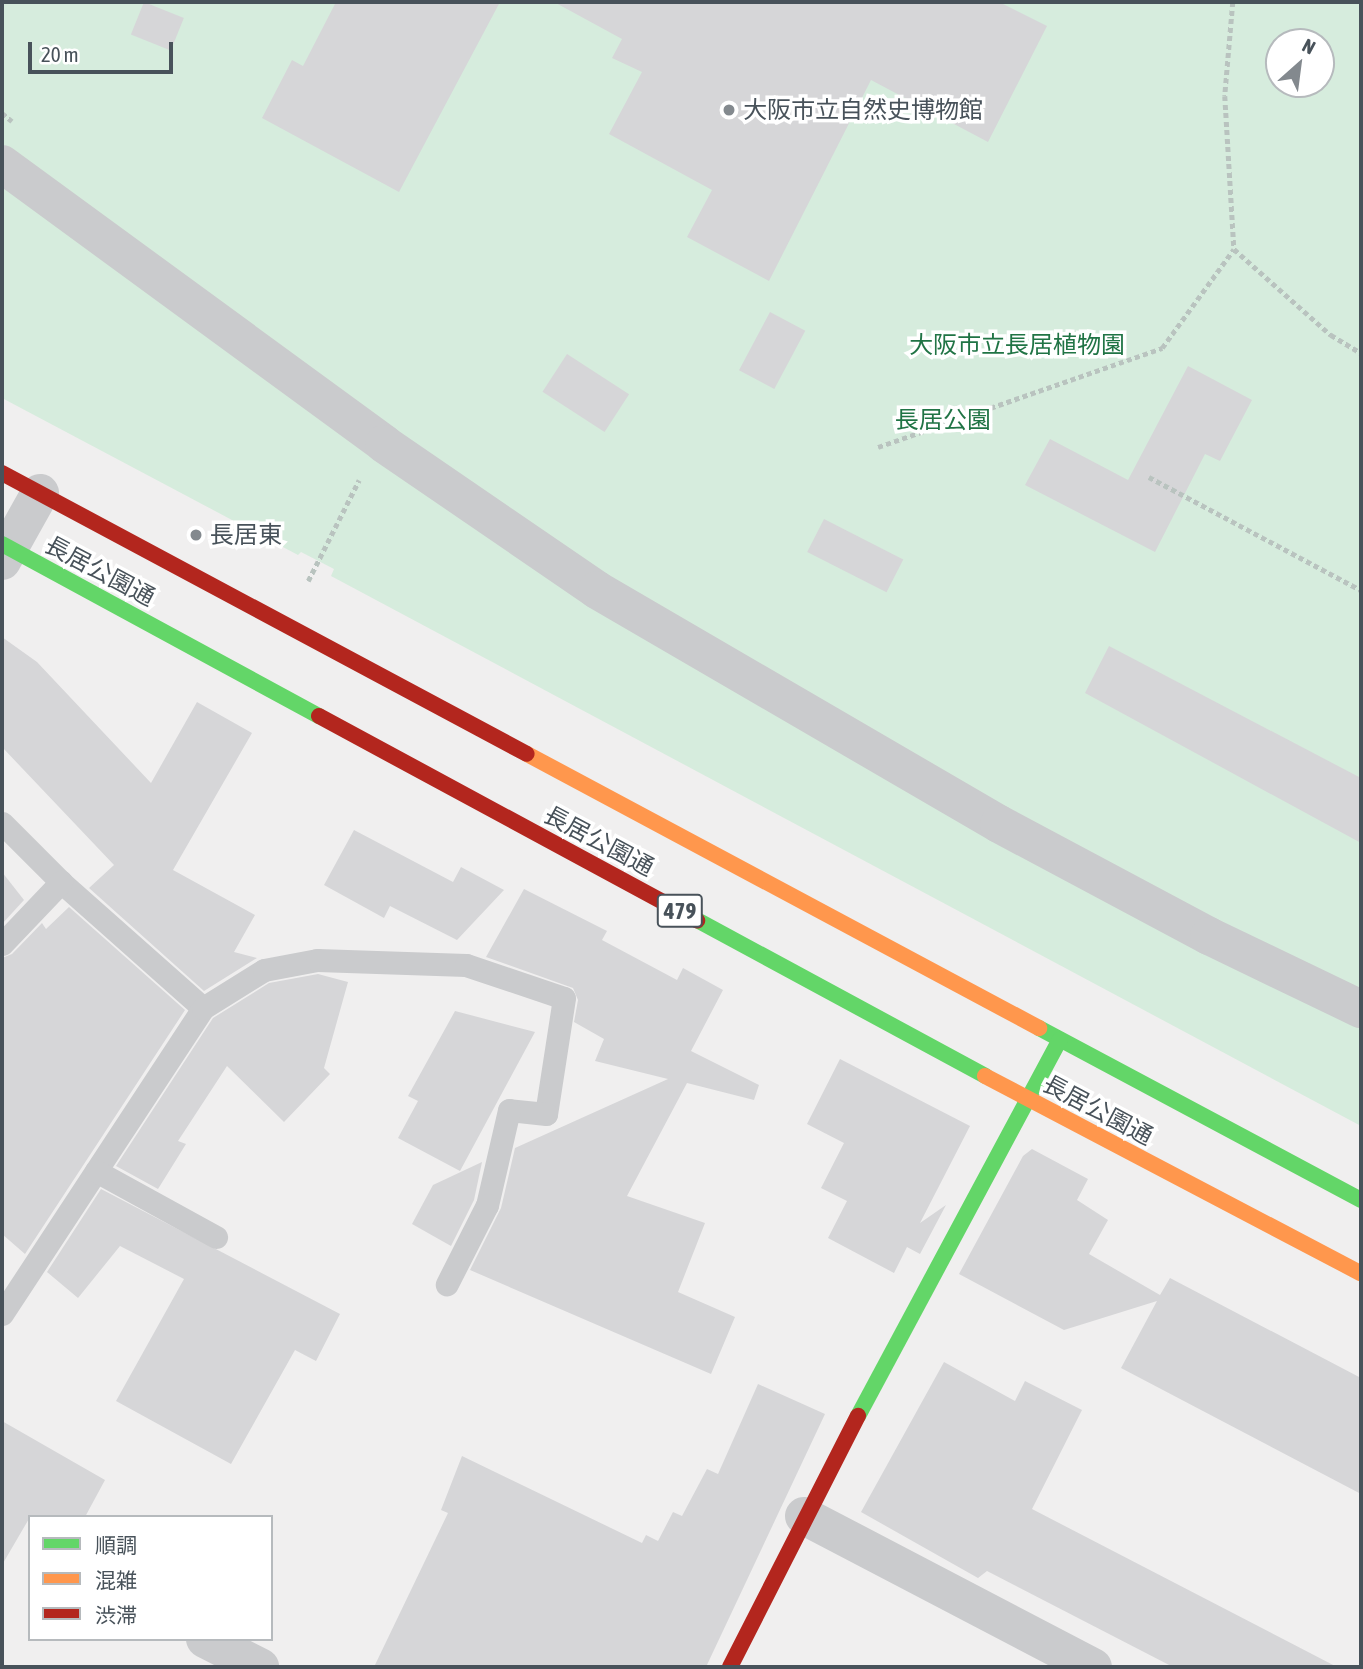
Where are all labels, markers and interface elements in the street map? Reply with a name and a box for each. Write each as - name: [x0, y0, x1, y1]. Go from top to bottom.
- scale bar: [32, 28, 177, 72]
- north arrow: [1265, 28, 1335, 98]
- text: N: [1299, 34, 1319, 59]
- text: 20 m: [41, 42, 79, 66]
- place label: 大阪市立自然史博物館: [743, 96, 983, 124]
- marker: 大阪市立自然史博物館: [721, 102, 737, 118]
- park label: 大阪市立長居植物園: [909, 331, 1125, 359]
- park label: 長居公園: [895, 406, 991, 434]
- place label: 長居東: [210, 521, 282, 549]
- marker: 長居東: [188, 527, 204, 543]
- street label: 長居公園通: [40, 530, 160, 612]
- street label: 長居公園通: [539, 800, 659, 882]
- road number: 479: [656, 891, 704, 930]
- street label: 長居公園通: [1038, 1069, 1158, 1151]
- legend: [28, 1515, 273, 1641]
- text: 順調: [95, 1533, 137, 1557]
- text: 混雑: [95, 1568, 137, 1592]
- text: 渋滞: [95, 1603, 137, 1627]

